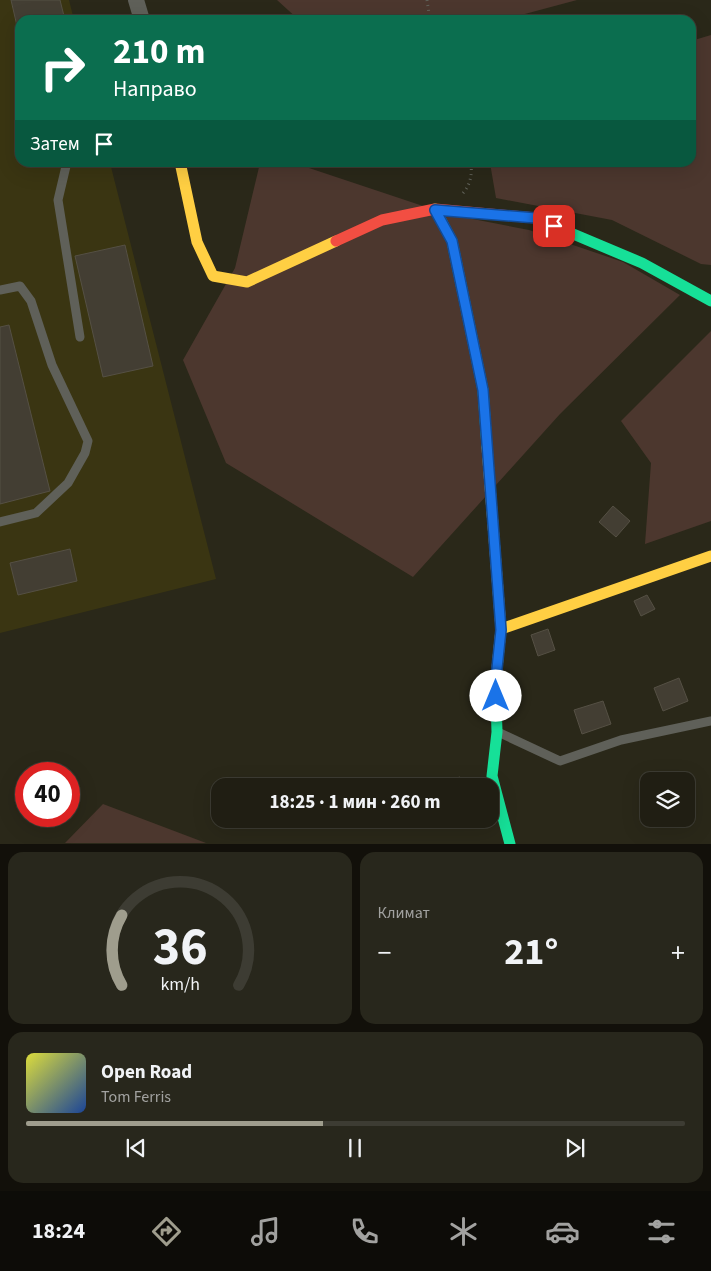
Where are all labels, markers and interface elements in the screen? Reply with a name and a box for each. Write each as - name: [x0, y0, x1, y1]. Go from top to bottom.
- text: 210 m: [113, 27, 205, 77]
- icon: right: [30, 35, 95, 100]
- text: Направо: [113, 73, 197, 105]
- icon: arrive: [90, 130, 118, 158]
- text: Затем: [30, 131, 80, 158]
- pin: [533, 205, 575, 247]
- icon: arrive: [540, 212, 568, 240]
- position arrow: [469, 669, 521, 721]
- speed limit sign: 40: [15, 762, 80, 827]
- map controls: [640, 772, 695, 827]
- button: layers: [640, 772, 695, 827]
- text: 18:25 · 1 мин · 260 m: [269, 789, 441, 816]
- text: Климат: [378, 902, 430, 924]
- text: 36: [152, 911, 207, 985]
- text: 21°: [504, 925, 558, 979]
- text: −: [378, 933, 391, 973]
- text: +: [671, 933, 685, 973]
- text: km/h: [160, 972, 200, 997]
- text: Open Road: [101, 1059, 192, 1086]
- text: Tom Ferris: [101, 1086, 171, 1108]
- icon: previous: [122, 1134, 150, 1162]
- icon: pause: [341, 1134, 369, 1162]
- icon: next: [561, 1134, 589, 1162]
- icon: directions: [149, 1214, 184, 1249]
- icon: music: [248, 1214, 283, 1249]
- icon: phone: [347, 1214, 382, 1249]
- icon: climate: [446, 1214, 481, 1249]
- icon: car: [545, 1214, 580, 1249]
- icon: filters: [644, 1214, 679, 1249]
- text: 18:24: [32, 1215, 85, 1247]

